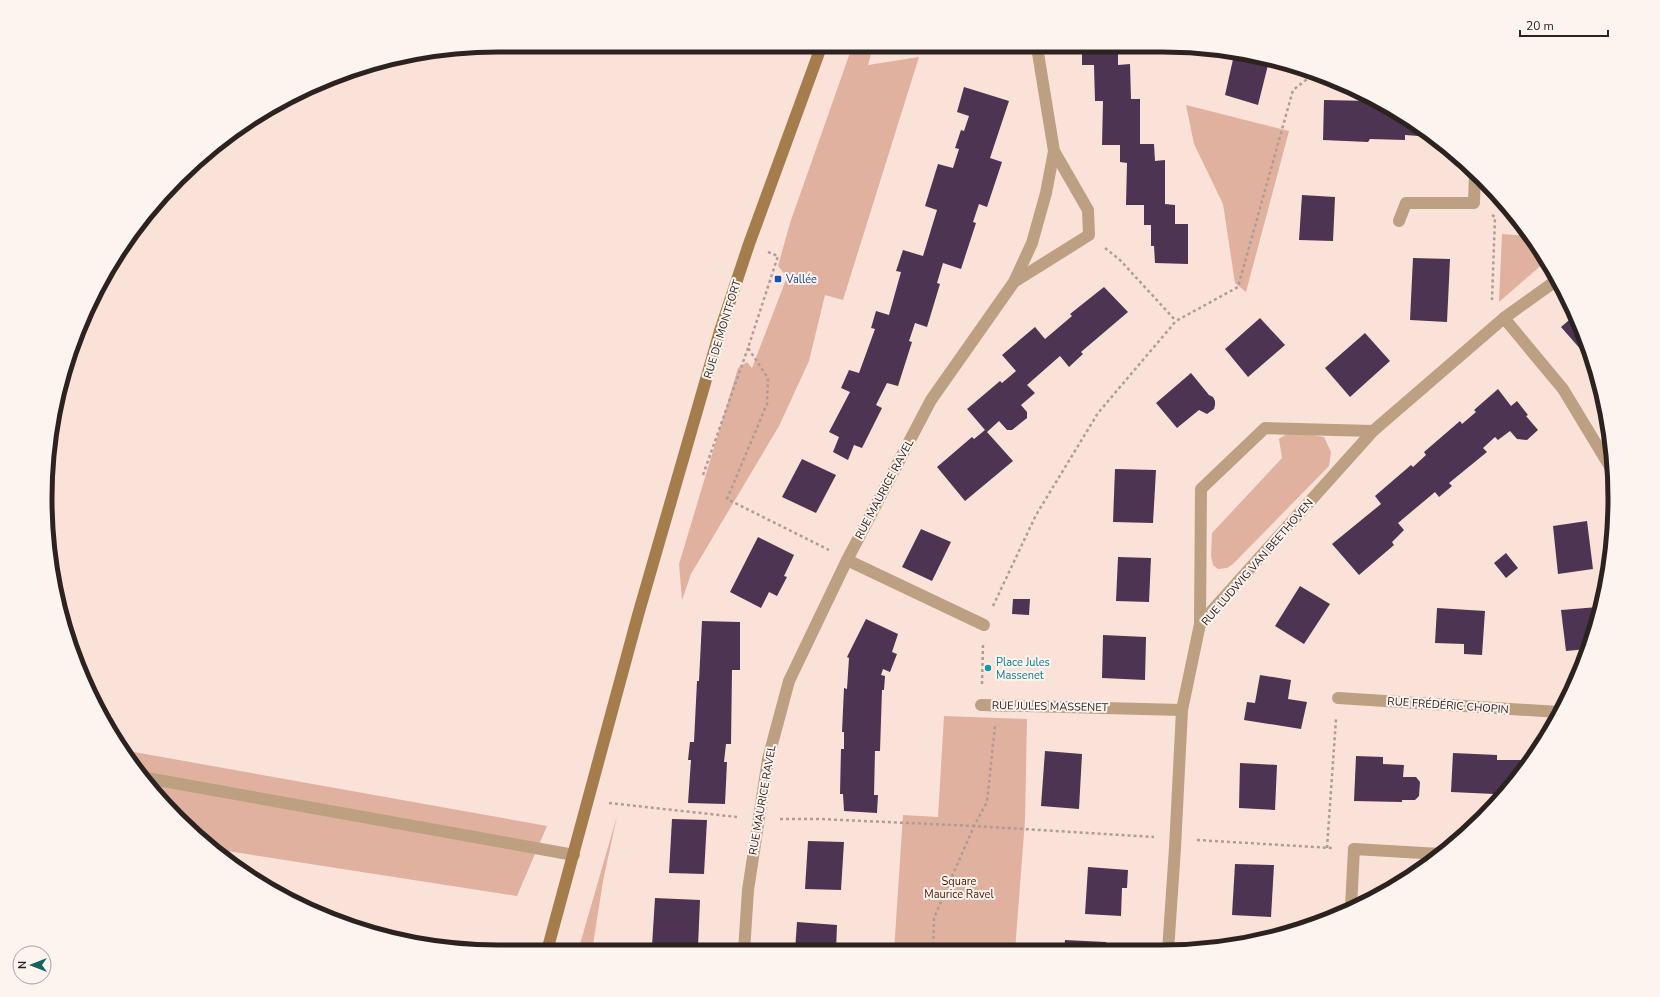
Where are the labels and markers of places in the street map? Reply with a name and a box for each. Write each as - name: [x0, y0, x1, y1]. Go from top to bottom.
- place label: Vallée: [785, 272, 817, 287]
- marker: Vallée: [773, 274, 783, 284]
- place label: Place Jules Massenet: [996, 655, 1050, 683]
- marker: Place Jules Massenet: [983, 663, 993, 673]

